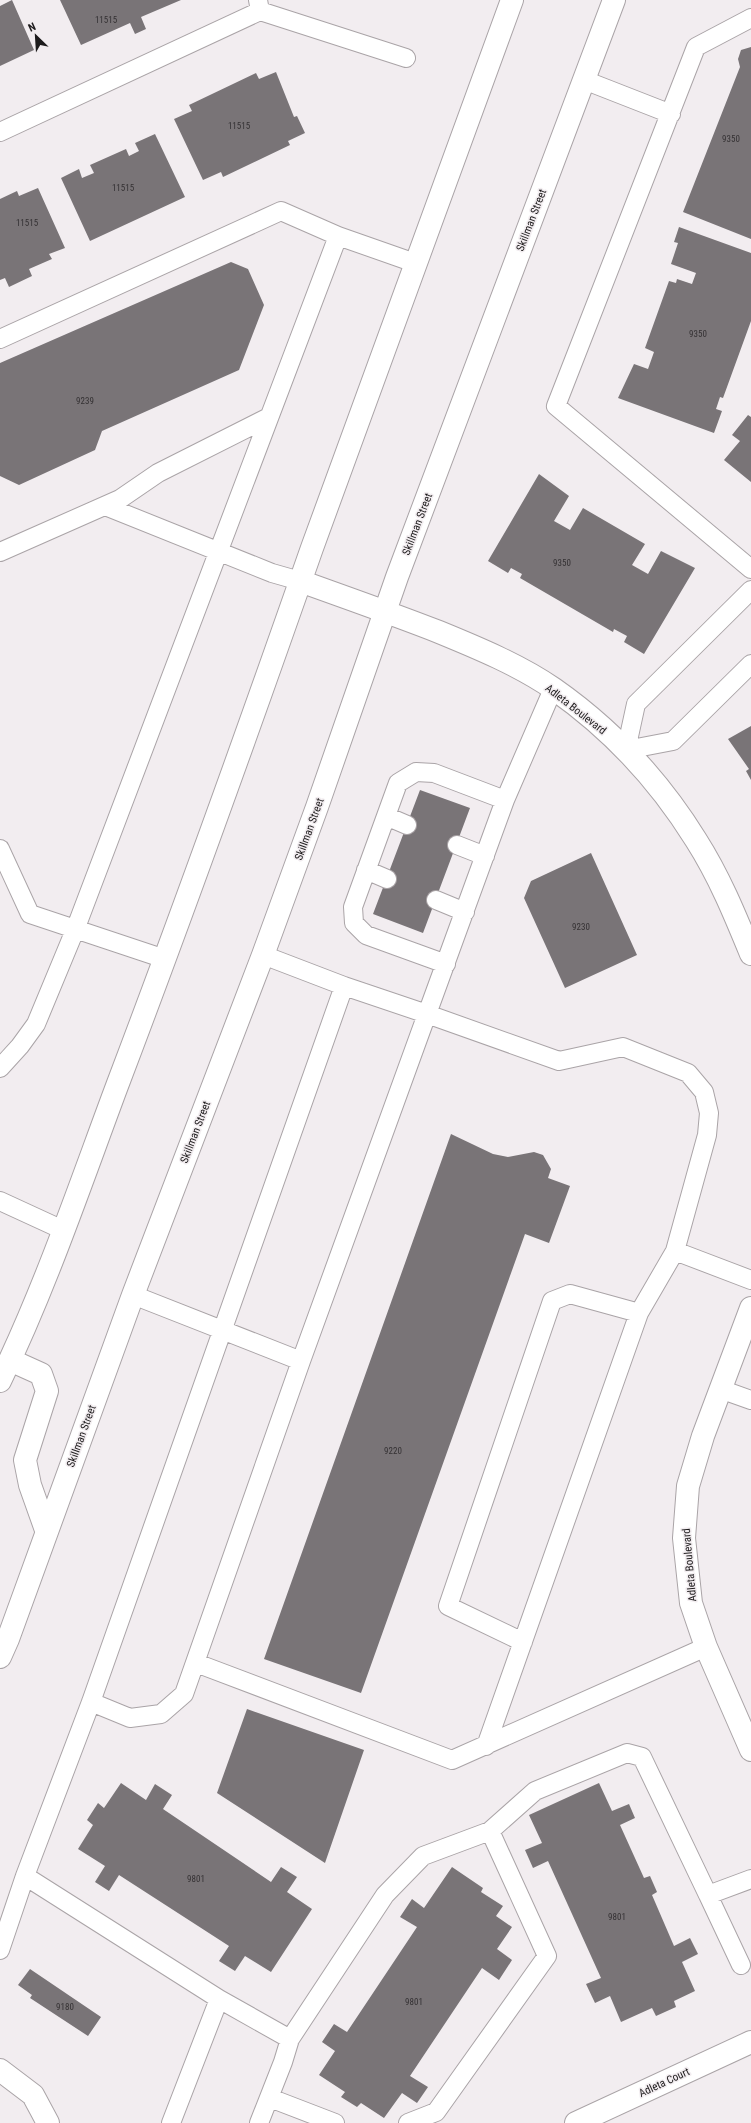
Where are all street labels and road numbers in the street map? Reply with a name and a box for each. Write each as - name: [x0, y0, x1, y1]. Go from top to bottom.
- street label: Skillman Street: [514, 187, 549, 253]
- street label: Skillman Street: [400, 491, 435, 557]
- street label: Adleta Boulevard: [543, 682, 609, 737]
- street label: Skillman Street: [292, 796, 327, 862]
- street label: Skillman Street: [178, 1099, 213, 1165]
- street label: Skillman Street: [64, 1403, 99, 1469]
- street label: Adleta Boulevard: [680, 1528, 699, 1602]
- street label: Adleta Court: [637, 2065, 692, 2100]

